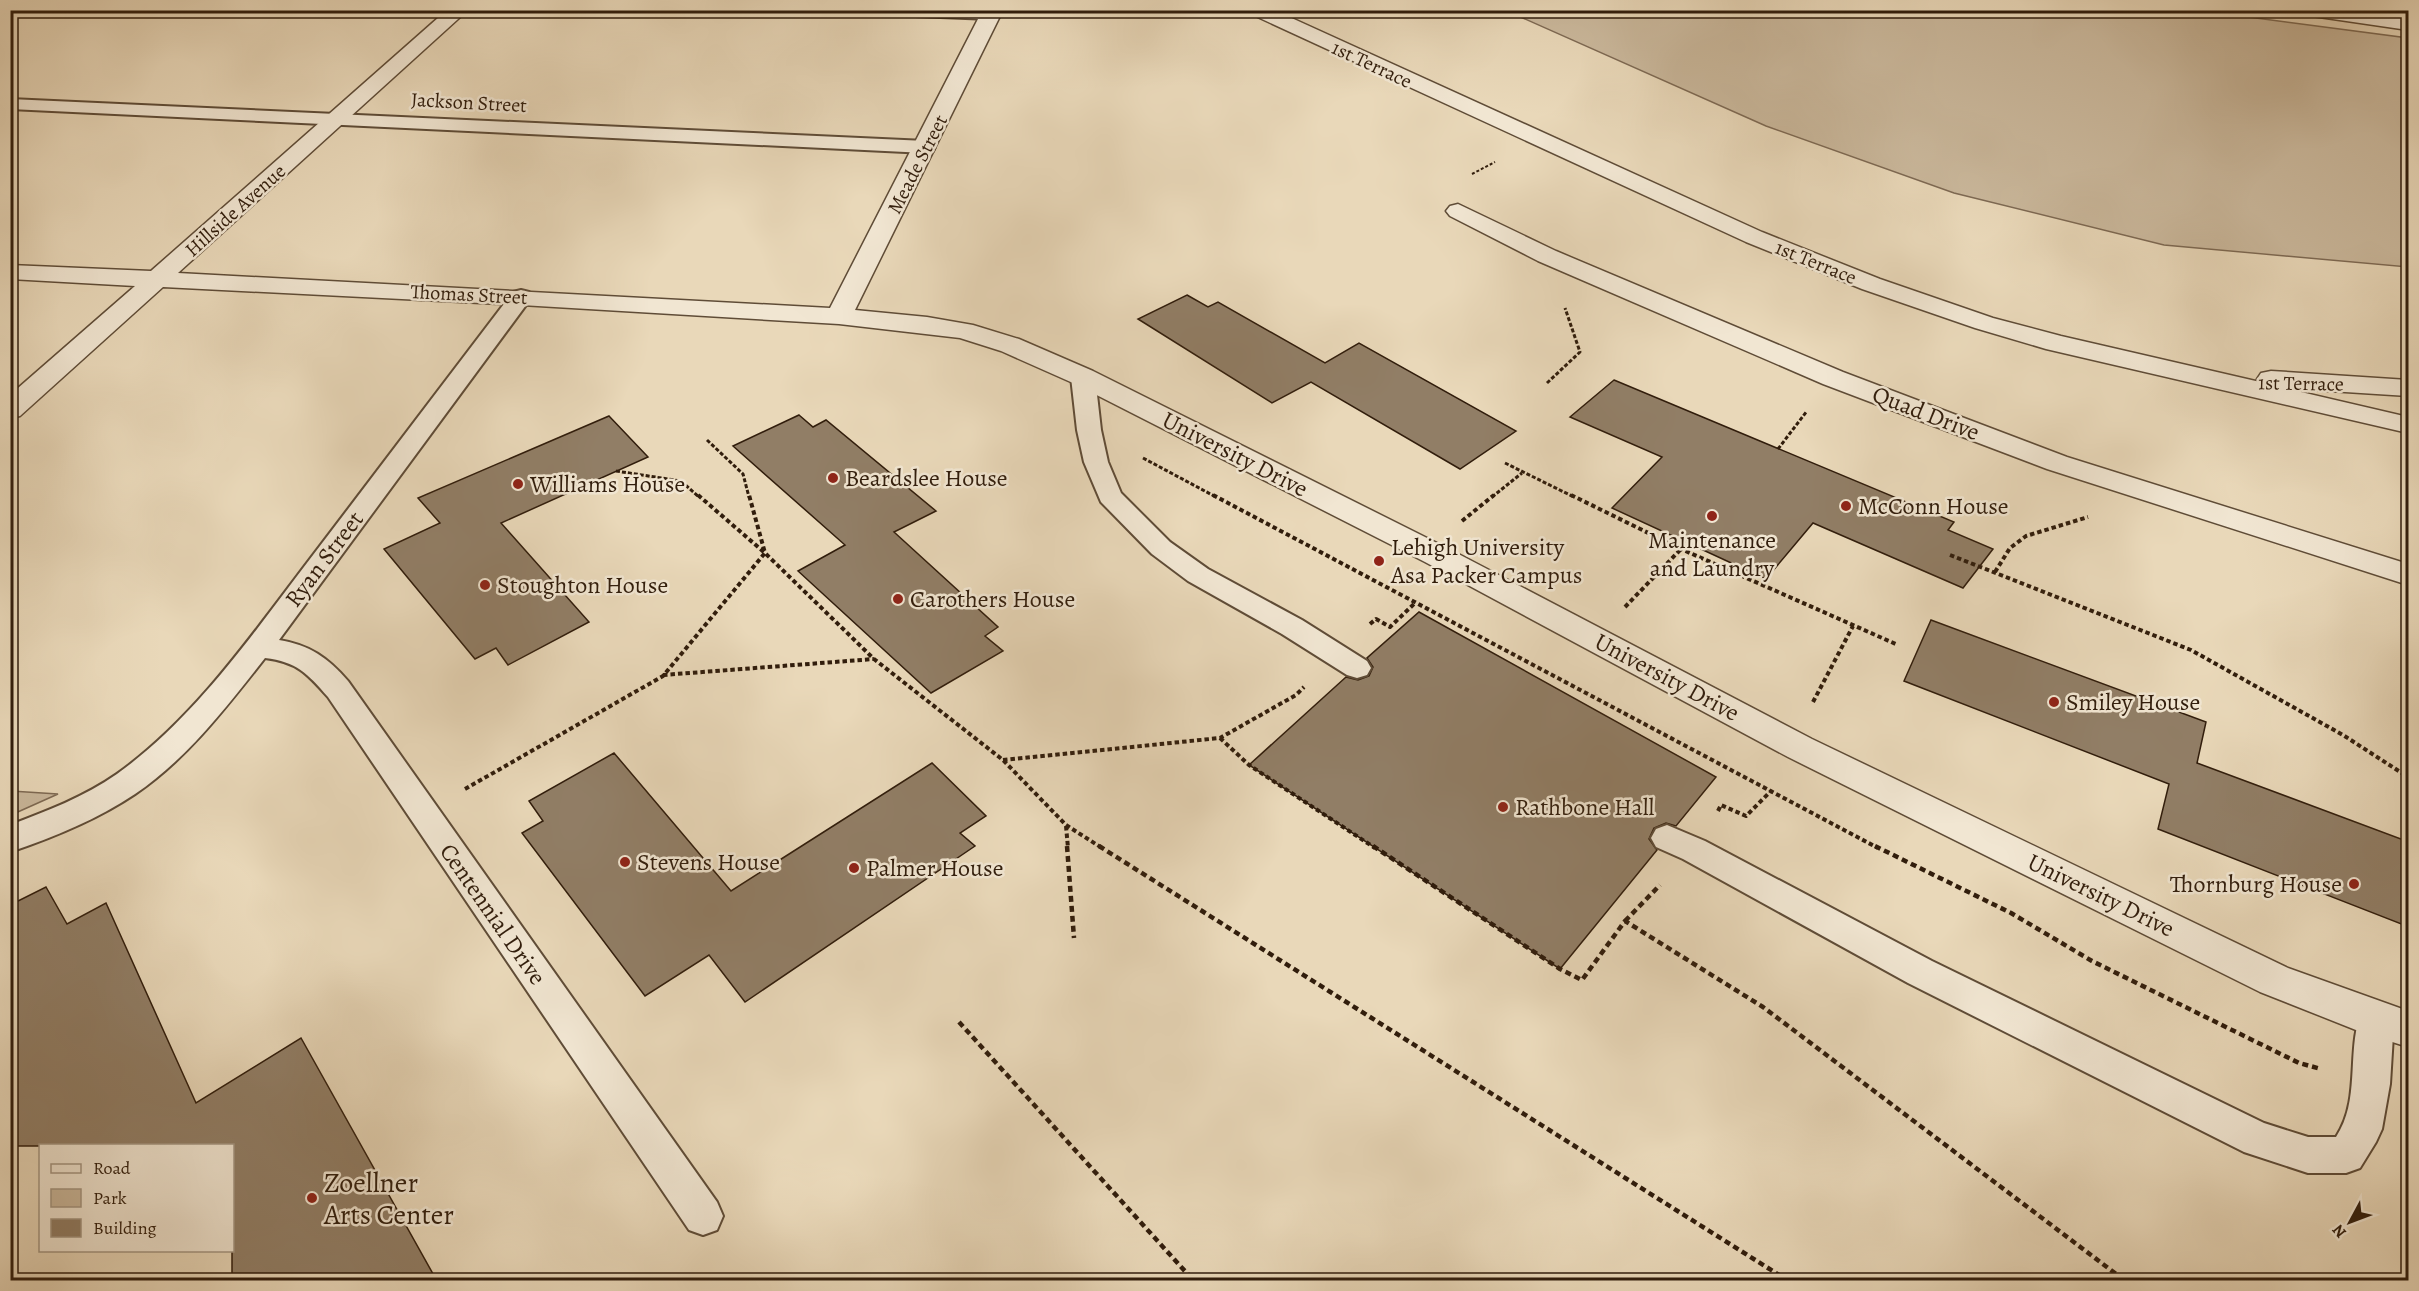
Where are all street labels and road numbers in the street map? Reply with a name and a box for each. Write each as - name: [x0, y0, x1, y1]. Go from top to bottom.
- street label: 1st Terrace: [1327, 34, 1416, 95]
- street label: Jackson Street: [410, 86, 528, 119]
- street label: Meade Street: [881, 110, 954, 218]
- street label: Hillside Avenue: [179, 158, 292, 263]
- street label: 1st Terrace: [1771, 234, 1861, 291]
- street label: Thomas Street: [410, 278, 528, 311]
- street label: 1st Terrace: [2258, 369, 2344, 398]
- street label: Quad Drive: [1868, 378, 1984, 448]
- street label: University Drive: [1157, 403, 1313, 505]
- street label: Ryan Street: [277, 504, 371, 614]
- street label: University Drive: [1589, 625, 1745, 729]
- street label: Centennial Drive: [432, 837, 554, 991]
- street label: University Drive: [2022, 846, 2180, 944]

